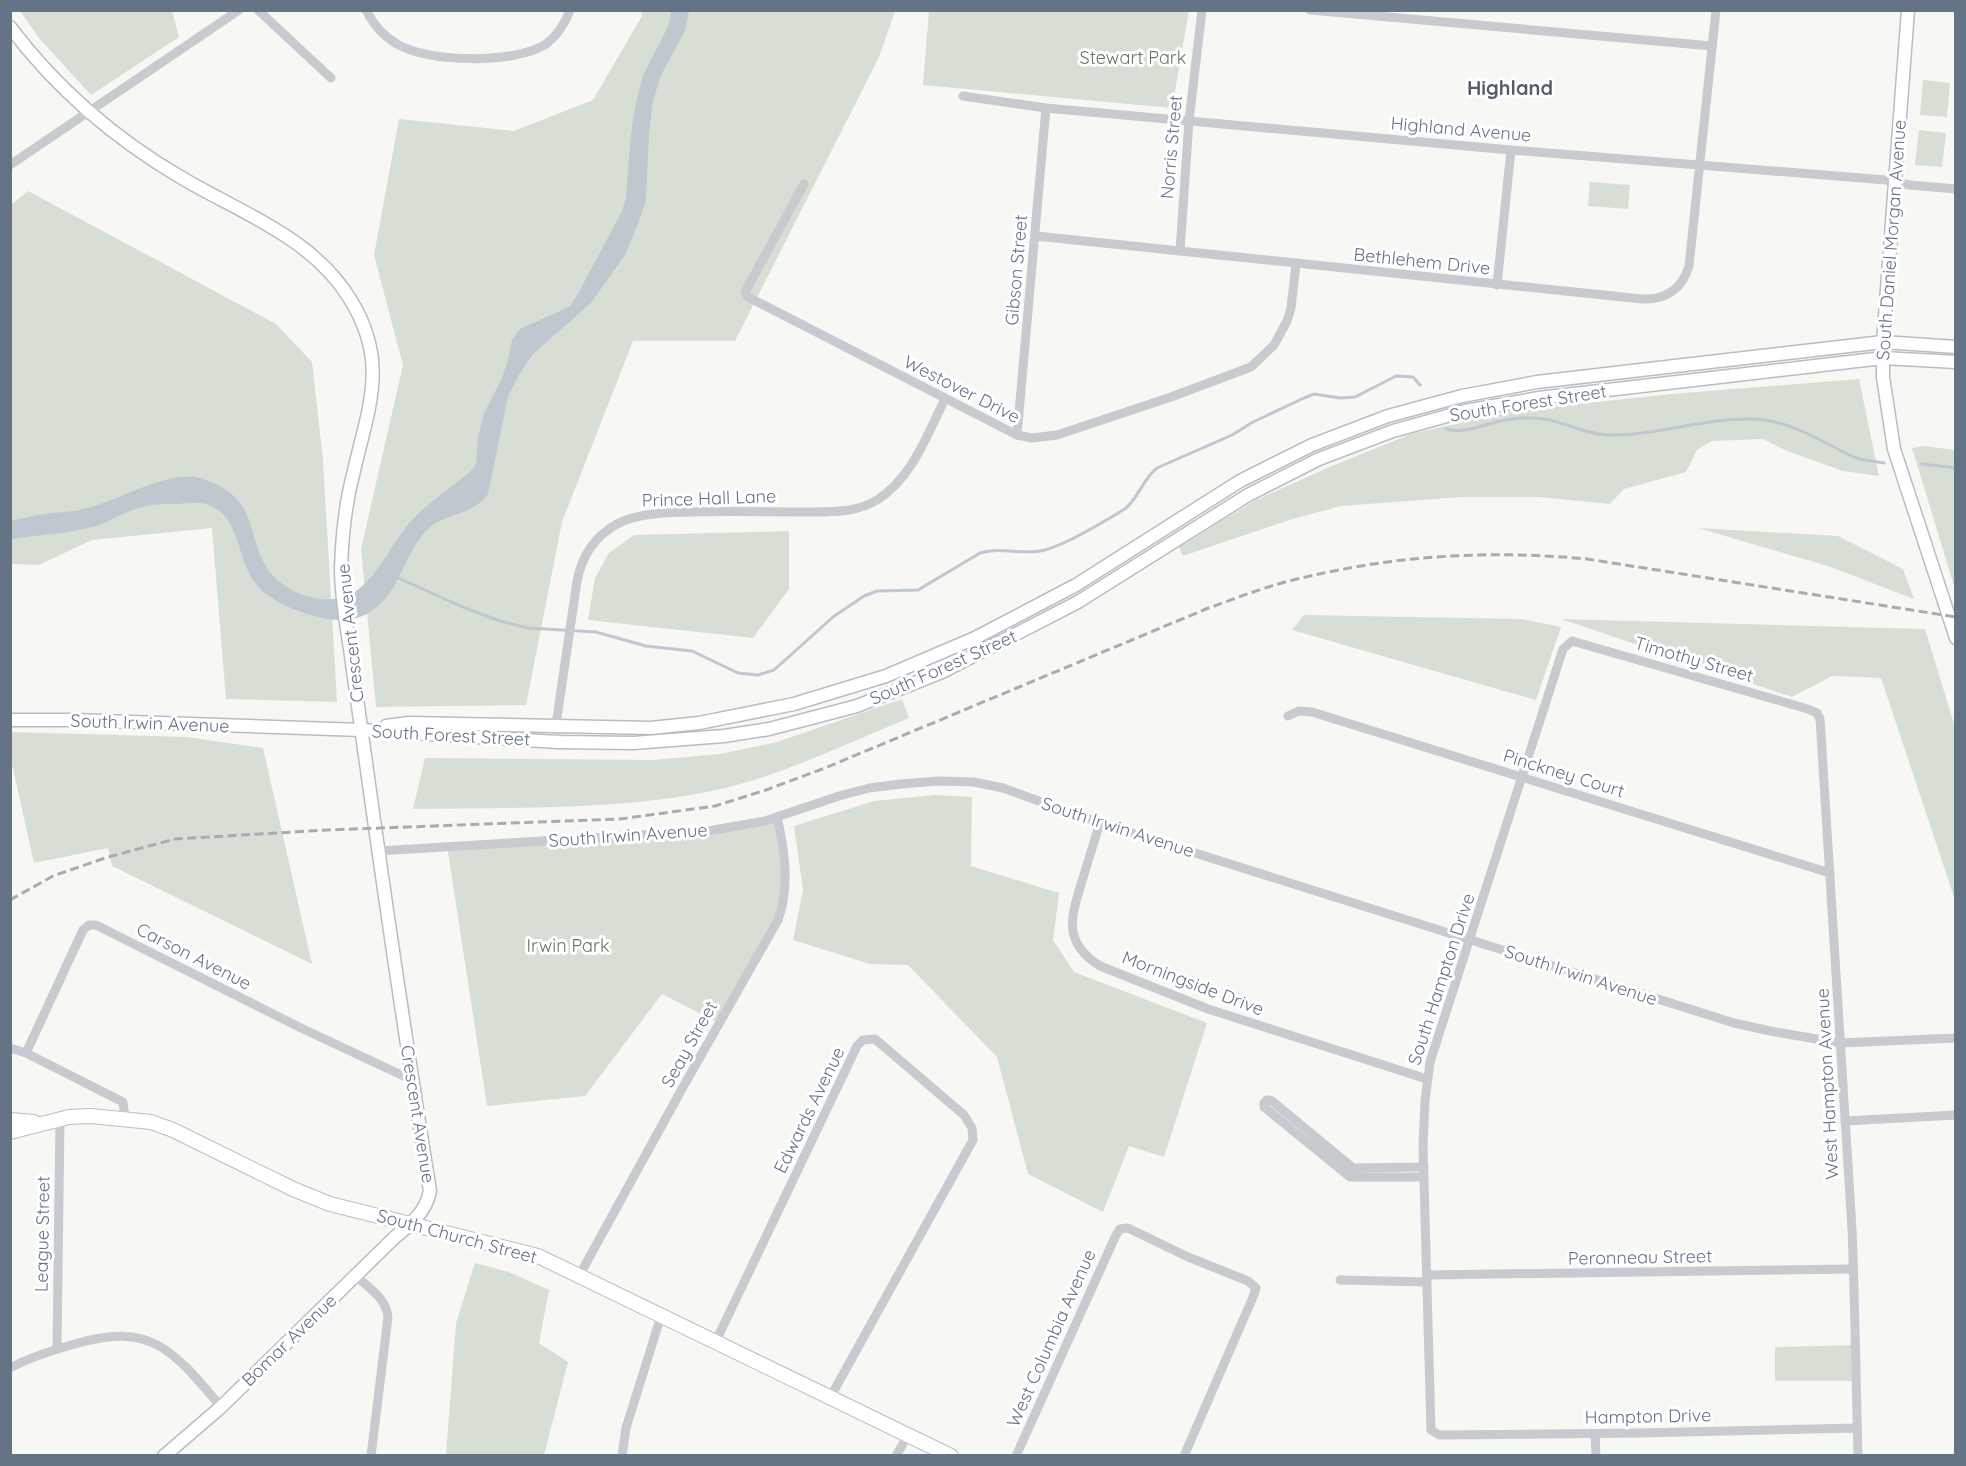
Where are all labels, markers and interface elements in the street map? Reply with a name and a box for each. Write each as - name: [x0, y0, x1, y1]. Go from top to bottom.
- park label: Stewart Park: [1080, 46, 1186, 69]
- district label: Highland: [1467, 75, 1553, 100]
- street label: Norris Street: [1155, 94, 1187, 200]
- street label: Highland Avenue: [1390, 111, 1532, 147]
- street label: South Daniel Morgan Avenue: [1871, 119, 1911, 361]
- street label: Gibson Street: [1000, 214, 1032, 326]
- street label: Bethlehem Drive: [1352, 242, 1492, 280]
- street label: Westover Drive: [900, 350, 1024, 428]
- street label: South Forest Street: [1448, 379, 1608, 427]
- street label: Prince Hall Lane: [641, 484, 777, 512]
- street label: Crescent Avenue: [331, 562, 369, 704]
- street label: South Forest Street: [866, 624, 1020, 710]
- street label: Timothy Street: [1632, 631, 1756, 687]
- street label: South Irwin Avenue: [70, 709, 230, 737]
- street label: South Forest Street: [371, 719, 531, 751]
- street label: Pinckney Court: [1501, 744, 1627, 802]
- street label: South Irwin Avenue: [1039, 791, 1197, 863]
- street label: South Irwin Avenue: [548, 818, 708, 852]
- street label: South Hampton Drive: [1402, 890, 1480, 1068]
- street label: Carson Avenue: [133, 917, 255, 995]
- park label: Irwin Park: [526, 934, 610, 957]
- street label: South Irwin Avenue: [1502, 939, 1660, 1011]
- street label: Morningside Drive: [1119, 945, 1267, 1021]
- street label: West Hampton Avenue: [1810, 988, 1844, 1180]
- street label: Seay Street: [656, 997, 722, 1091]
- street label: Crescent Avenue: [396, 1043, 440, 1185]
- street label: Edwards Avenue: [768, 1043, 850, 1177]
- street label: League Street: [29, 1176, 55, 1292]
- street label: South Church Street: [374, 1204, 540, 1268]
- street label: Peronneau Street: [1568, 1244, 1712, 1270]
- street label: West Columbia Avenue: [1001, 1246, 1101, 1430]
- street label: Bomar Avenue: [237, 1289, 341, 1391]
- street label: Hampton Drive: [1584, 1403, 1712, 1429]

